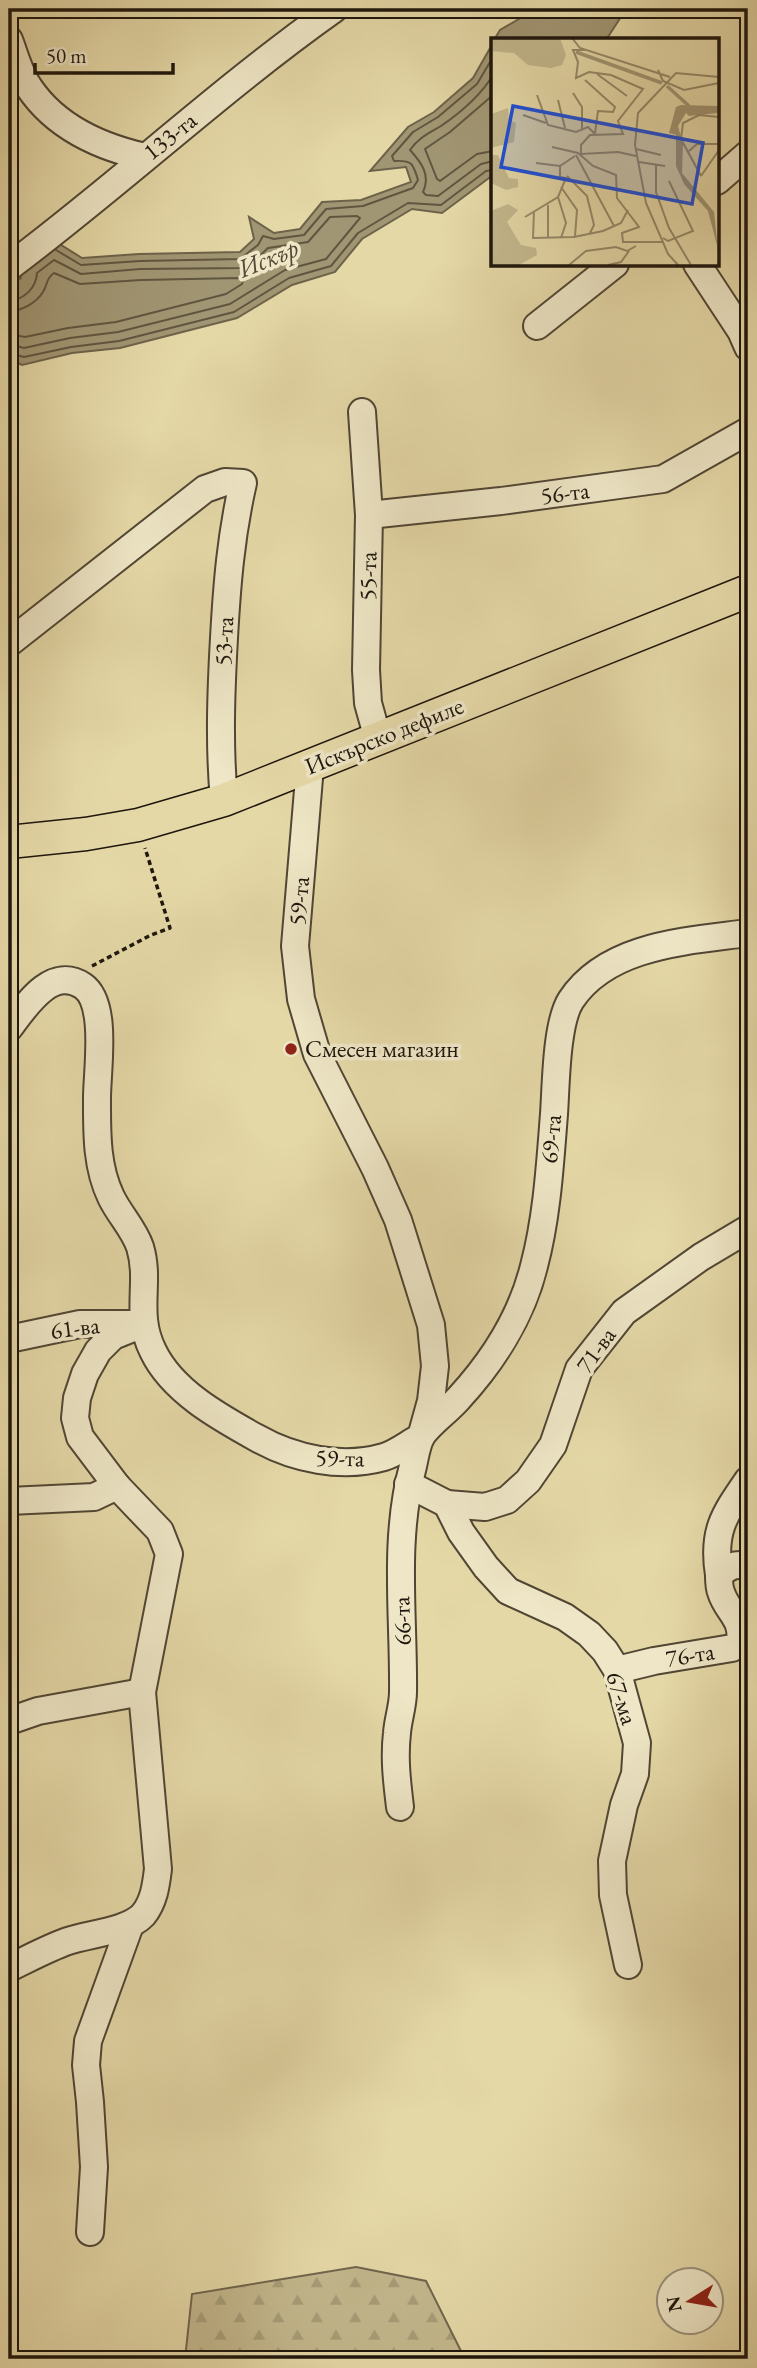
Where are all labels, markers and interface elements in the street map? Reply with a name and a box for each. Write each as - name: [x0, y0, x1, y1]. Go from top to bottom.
- scale bar: [35, 32, 173, 76]
- inset map: [491, 38, 718, 266]
- text: 50 m: [46, 42, 87, 69]
- street label: 133-та: [136, 104, 203, 167]
- water label: Искър: [232, 230, 304, 286]
- street label: 56-та: [539, 474, 592, 511]
- street label: 55-та: [352, 551, 383, 601]
- street label: 53-та: [207, 615, 240, 666]
- street label: Искърско дефиле: [300, 690, 468, 781]
- street label: 59-та: [281, 875, 316, 927]
- place label: Смесен магазин: [305, 1033, 459, 1064]
- marker: Смесен магазин: [283, 1041, 299, 1057]
- street label: 69-та: [533, 1113, 568, 1165]
- street label: 61-ва: [49, 1309, 102, 1346]
- street label: 71-ва: [569, 1320, 623, 1379]
- street label: 59-та: [315, 1442, 365, 1473]
- street label: 66-та: [385, 1596, 418, 1646]
- street label: 76-та: [663, 1635, 717, 1674]
- street label: 67-ма: [599, 1667, 646, 1729]
- north arrow: [656, 2266, 726, 2336]
- text: N: [660, 2294, 688, 2314]

